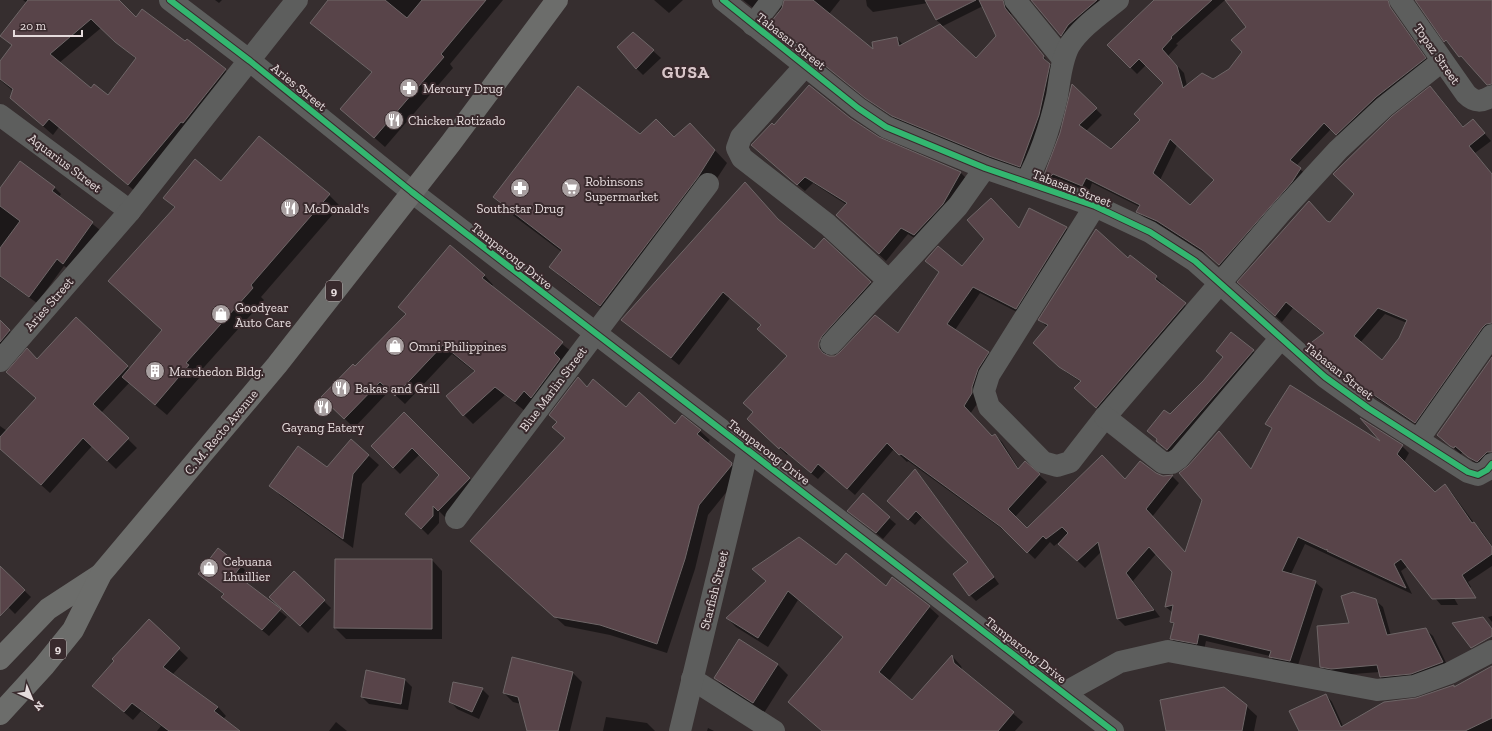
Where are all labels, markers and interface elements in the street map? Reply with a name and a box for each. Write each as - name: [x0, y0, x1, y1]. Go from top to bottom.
- street label: Tabasan Street: [753, 9, 829, 73]
- scale bar: [14, 12, 82, 38]
- text: 20 m: [20, 19, 47, 33]
- street label: Topaz Street: [1411, 21, 1463, 87]
- street label: Aries Street: [268, 60, 330, 114]
- district label: GUSA: [662, 62, 710, 82]
- pharmacy icon: Mercury Drug: [398, 77, 420, 99]
- place label: Mercury Drug: [423, 81, 503, 96]
- restaurant icon: Chicken Rotizado: [383, 109, 405, 131]
- place label: Chicken Rotizado: [408, 113, 506, 128]
- street label: Aquarius Street: [25, 131, 105, 196]
- street label: Tabasan Street: [1030, 166, 1114, 210]
- place label: Robinsons Supermarket: [585, 174, 658, 204]
- pharmacy icon: Southstar Drug: [509, 177, 531, 199]
- supermarket icon: Robinsons Supermarket: [560, 177, 582, 199]
- restaurant icon: McDonald's: [279, 197, 301, 219]
- place label: McDonald's: [304, 201, 370, 216]
- place label: Southstar Drug: [476, 201, 564, 216]
- street label: Tamparong Drive: [468, 220, 556, 292]
- street label: Aries Street: [22, 274, 77, 334]
- road number: 9: [326, 281, 342, 301]
- place label: Goodyear Auto Care: [235, 300, 291, 330]
- shop icon: Goodyear Auto Care: [210, 303, 232, 325]
- shop icon: Omni Philippines: [384, 335, 406, 357]
- place label: Omni Philippines: [409, 339, 507, 354]
- street label: Tabasan Street: [1301, 339, 1377, 403]
- street label: Blue Marlin Street: [516, 343, 590, 434]
- building icon: Marchedon Bldg.: [144, 360, 166, 382]
- place label: Marchedon Bldg.: [169, 364, 264, 379]
- restaurant icon: Bakas and Grill: [330, 377, 352, 399]
- place label: Bakas and Grill: [355, 381, 440, 396]
- street label: C. M. Recto Avenue: [181, 386, 261, 478]
- restaurant icon: Gayang Eatery: [312, 396, 334, 418]
- street label: Tamparong Drive: [725, 416, 813, 488]
- place label: Gayang Eatery: [282, 420, 365, 435]
- street label: Starfish Street: [697, 549, 731, 631]
- place label: Cebuana Lhuillier: [223, 554, 272, 584]
- shop icon: Cebuana Lhuillier: [198, 557, 220, 579]
- street label: Tamparong Drive: [982, 614, 1070, 686]
- road number: 9: [50, 639, 66, 659]
- north arrow: [12, 679, 52, 719]
- text: N: [31, 698, 46, 714]

